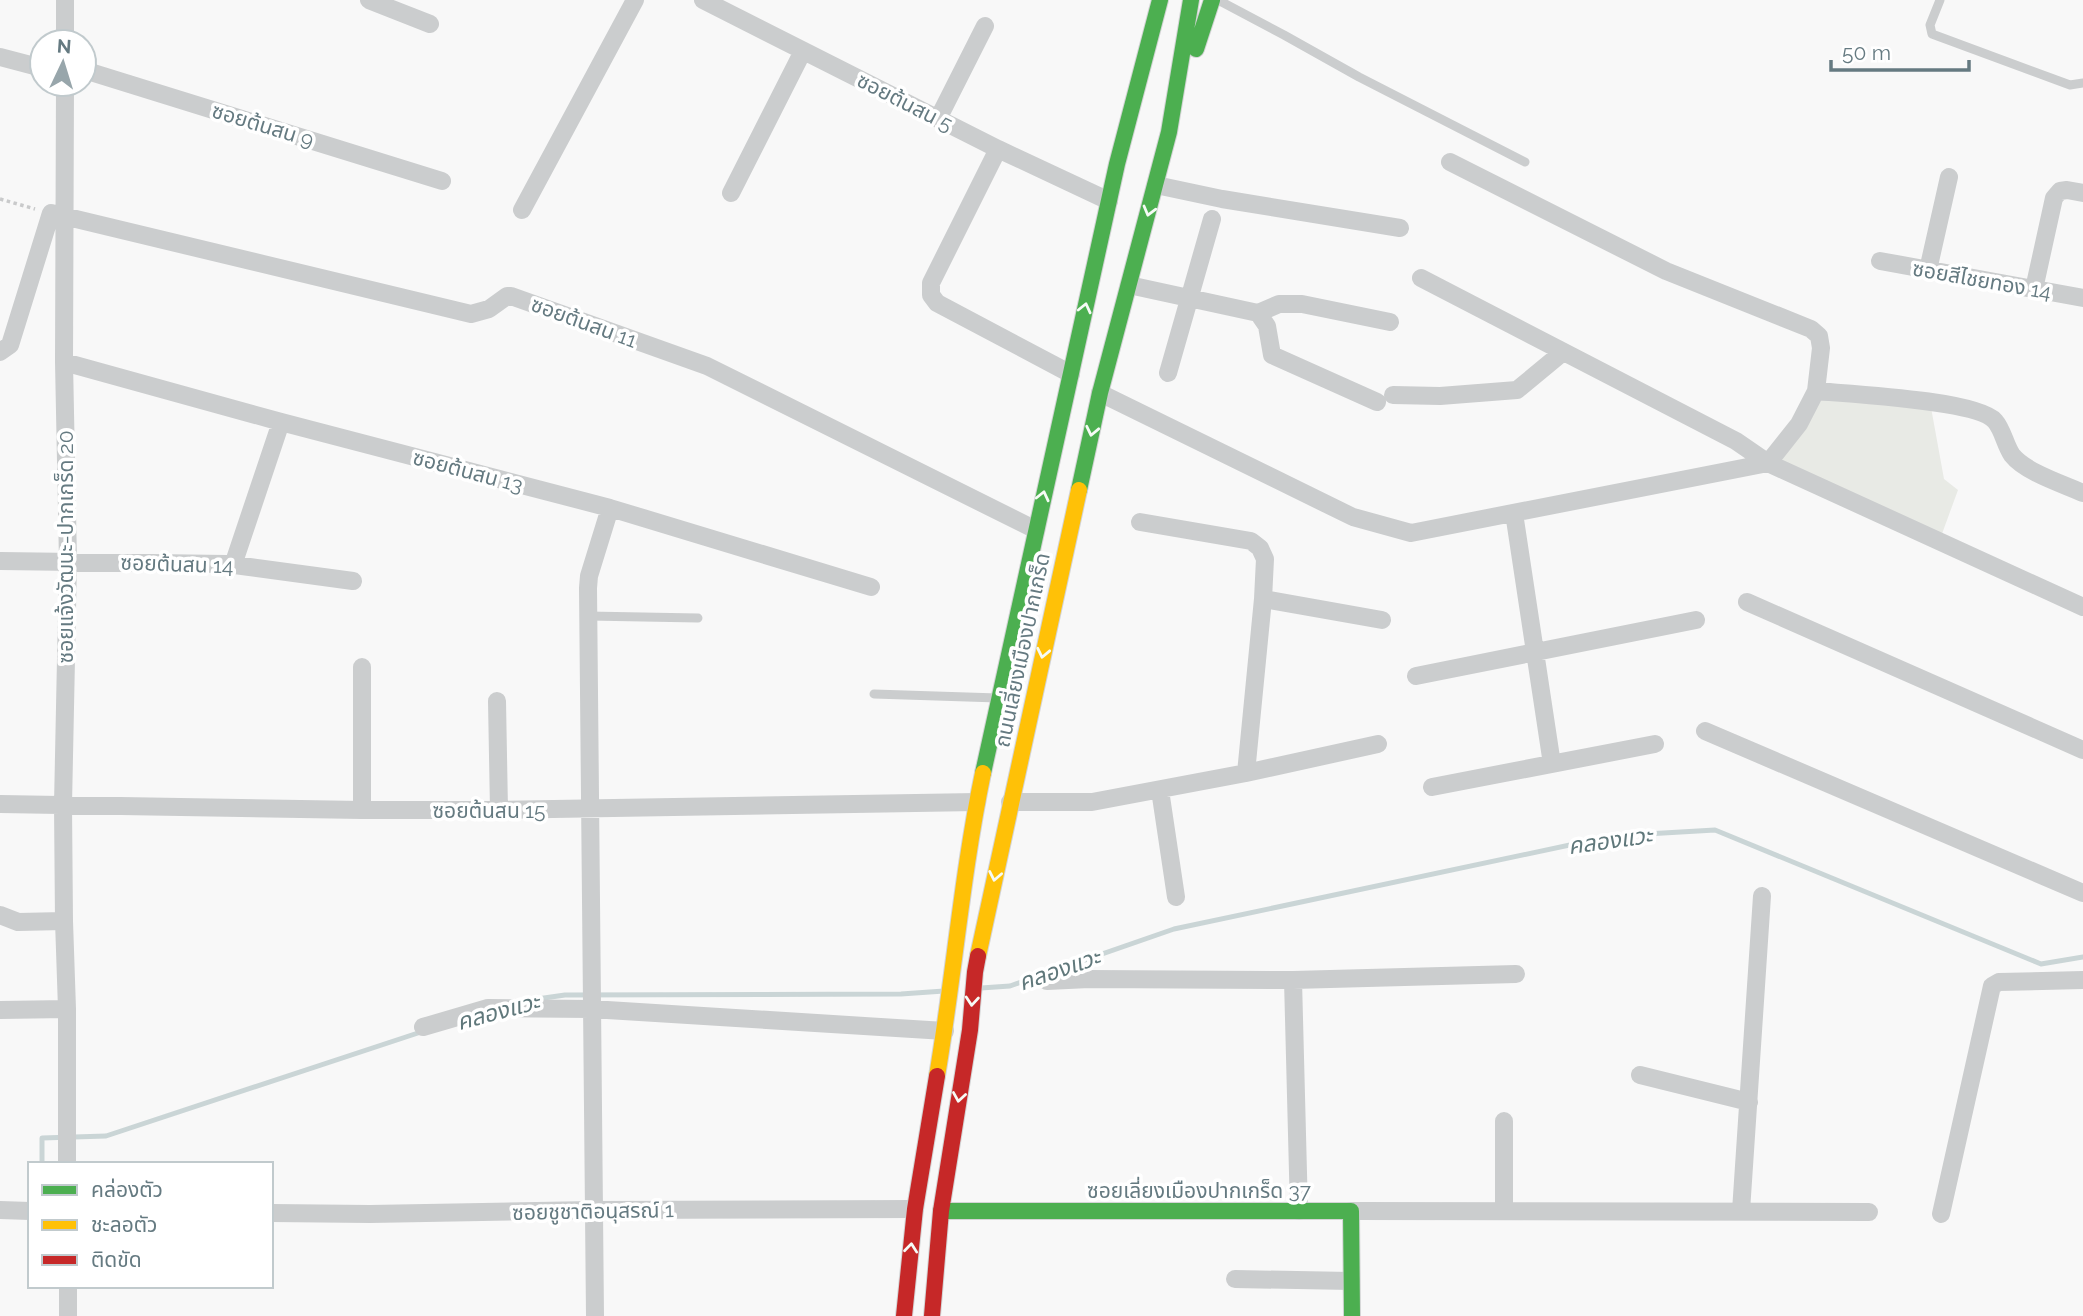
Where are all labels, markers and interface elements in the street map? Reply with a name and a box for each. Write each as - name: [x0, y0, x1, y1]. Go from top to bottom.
- north arrow: [28, 28, 98, 98]
- scale bar: [1831, 28, 1969, 72]
- text: N: [56, 35, 72, 58]
- text: 50 m: [1842, 40, 1891, 65]
- street label: ซอยต้นสน 5: [853, 67, 957, 137]
- street label: ซอยต้นสน 9: [209, 98, 317, 152]
- one-way arrow: [1143, 205, 1157, 217]
- street label: ซอยสีไชยทอง 14: [1911, 256, 2053, 304]
- street label: ซอยต้นสน 11: [528, 291, 640, 353]
- one-way arrow: [1077, 302, 1092, 314]
- one-way arrow: [1085, 425, 1100, 437]
- street label: ซอยแจ้งวัฒนะ-ปากเกร็ด 20: [53, 430, 78, 664]
- street label: ซอยต้นสน 13: [410, 444, 526, 498]
- one-way arrow: [1035, 490, 1049, 502]
- street label: ซอยต้นสน 14: [120, 550, 234, 578]
- street label: ถนนเลี่ยงเมืองปากเกร็ด: [987, 550, 1055, 750]
- one-way arrow: [1036, 647, 1051, 659]
- street label: ซอยต้นสน 15: [432, 798, 546, 823]
- water label: คลองแวะ: [1566, 820, 1656, 859]
- one-way arrow: [988, 870, 1003, 882]
- water label: คลองแวะ: [1015, 942, 1106, 996]
- water label: คลองแวะ: [454, 986, 545, 1035]
- one-way arrow: [965, 995, 980, 1007]
- one-way arrow: [952, 1091, 967, 1103]
- legend: [28, 1162, 273, 1288]
- street label: ซอยเลี่ยงเมืองปากเกร็ด 37: [1087, 1176, 1312, 1203]
- text: คล่องตัว: [91, 1177, 163, 1202]
- street label: ซอยชูชาติอนุสรณ์ 1: [512, 1197, 674, 1226]
- text: ชะลอตัว: [91, 1212, 157, 1237]
- one-way arrow: [903, 1242, 918, 1253]
- text: ติดขัด: [91, 1247, 142, 1272]

